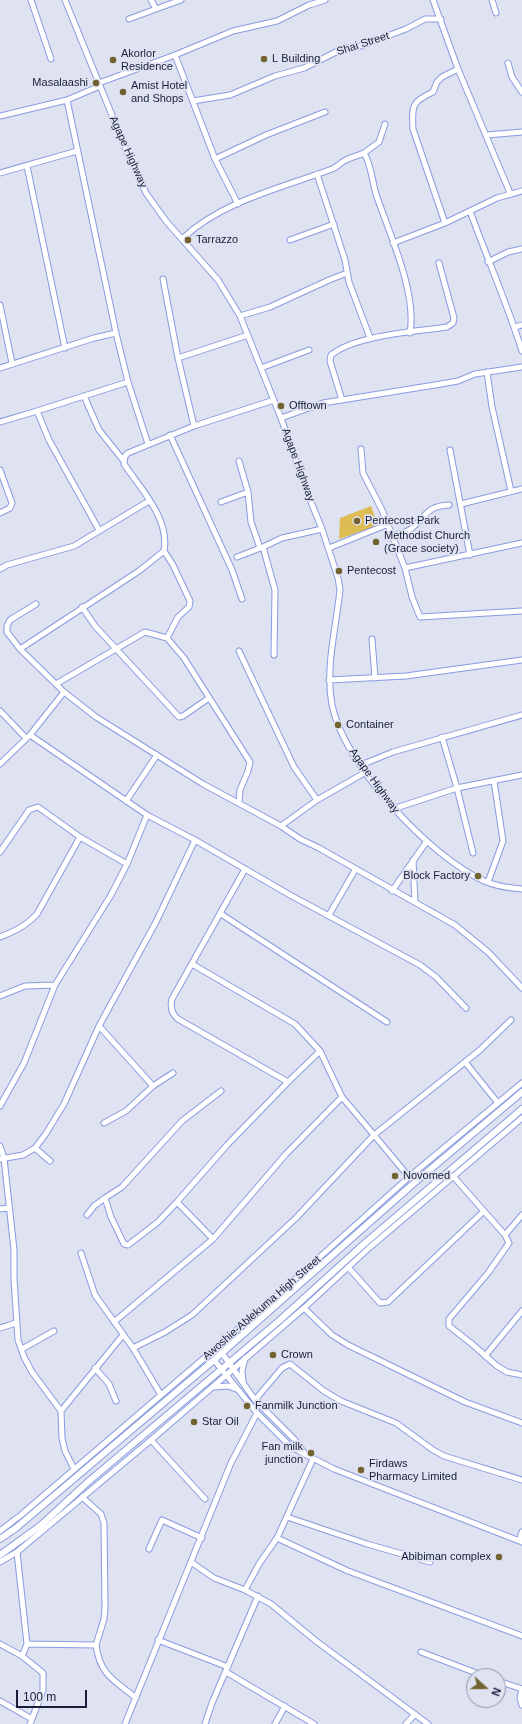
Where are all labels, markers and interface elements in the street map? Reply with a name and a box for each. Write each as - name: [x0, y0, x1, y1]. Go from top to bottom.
- street label: Shai Street: [335, 29, 391, 59]
- place label: Akorlor Residence: [121, 47, 173, 73]
- place label: L Building: [272, 52, 320, 66]
- marker: L Building: [259, 54, 269, 64]
- marker: Akorlor Residence: [108, 55, 118, 65]
- place label: Masalaashi: [32, 76, 88, 90]
- marker: Masalaashi: [91, 78, 101, 88]
- place label: Amist Hotel and Shops: [131, 79, 187, 105]
- marker: Amist Hotel and Shops: [118, 87, 128, 97]
- street label: Agape Highway: [106, 114, 150, 190]
- place label: Tarrazzo: [196, 233, 238, 247]
- marker: Tarrazzo: [183, 235, 193, 245]
- place label: Offtown: [289, 399, 327, 413]
- marker: Offtown: [276, 401, 286, 411]
- street label: Agape Highway: [279, 427, 317, 503]
- place label: Pentecost Park: [365, 514, 440, 528]
- marker: Pentecost Park: [352, 516, 362, 526]
- place label: Methodist Church (Grace society): [384, 529, 470, 555]
- marker: Methodist Church (Grace society): [371, 537, 381, 547]
- place label: Pentecost: [347, 564, 396, 578]
- marker: Pentecost: [334, 566, 344, 576]
- place label: Container: [346, 718, 394, 732]
- marker: Container: [333, 720, 343, 730]
- street label: Agape Highway: [346, 746, 402, 816]
- place label: Block Factory: [403, 869, 470, 883]
- marker: Block Factory: [473, 871, 483, 881]
- place label: Novomed: [403, 1169, 450, 1183]
- marker: Novomed: [390, 1171, 400, 1181]
- street label: Awoshie-Ablekuma High Street: [200, 1253, 324, 1363]
- place label: Crown: [281, 1348, 313, 1362]
- marker: Crown: [268, 1350, 278, 1360]
- place label: Fanmilk Junction: [255, 1399, 338, 1413]
- marker: Fanmilk Junction: [242, 1401, 252, 1411]
- place label: Star Oil: [202, 1415, 239, 1429]
- marker: Star Oil: [189, 1417, 199, 1427]
- place label: Fan milk junction: [261, 1440, 303, 1466]
- marker: Fan milk junction: [306, 1448, 316, 1458]
- place label: Firdaws Pharmacy Limited: [369, 1457, 457, 1483]
- marker: Firdaws Pharmacy Limited: [356, 1465, 366, 1475]
- place label: Abibiman complex: [401, 1550, 491, 1564]
- marker: Abibiman complex: [494, 1552, 504, 1562]
- north arrow: [466, 1668, 506, 1708]
- scale bar: [18, 1682, 89, 1708]
- text: N: [489, 1686, 503, 1698]
- text: 100 m: [23, 1690, 56, 1704]

